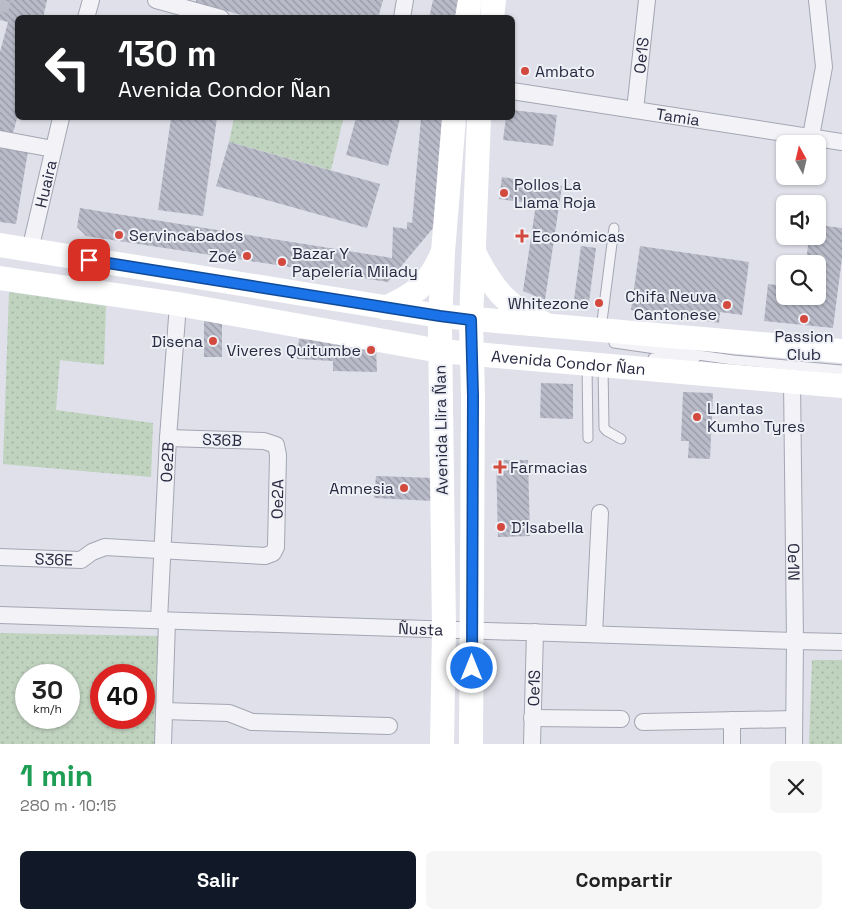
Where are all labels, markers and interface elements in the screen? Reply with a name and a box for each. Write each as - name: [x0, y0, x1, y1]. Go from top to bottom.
- text: 130 m: [118, 32, 217, 76]
- icon: left: [35, 35, 100, 100]
- street label: Oe1S: [629, 36, 653, 75]
- place label: Ambato: [535, 61, 595, 82]
- marker: Ambato: [519, 65, 531, 77]
- text: Avenida Condor Ñan: [118, 75, 331, 103]
- street label: Tamia: [655, 103, 701, 130]
- north arrow: [776, 135, 826, 185]
- map controls: [776, 135, 826, 305]
- street label: Huaira: [30, 158, 61, 210]
- place label: Pollos La Llama Roja: [514, 174, 596, 213]
- marker: Pollos La Llama Roja: [498, 187, 510, 199]
- button: sound: [776, 195, 826, 245]
- place label: Servincabados: [129, 225, 243, 246]
- place label: Económicas: [532, 226, 625, 247]
- marker: Servincabados: [113, 229, 125, 241]
- marker: Económicas: [516, 230, 528, 242]
- pin: [68, 239, 110, 281]
- place label: Bazar Y Papelería Milady: [292, 243, 418, 282]
- icon: arrive: [75, 246, 103, 274]
- place label: Zoé: [209, 246, 237, 267]
- marker: Zoé: [241, 250, 253, 262]
- button: search: [776, 255, 826, 305]
- marker: Bazar Y Papelería Milady: [276, 256, 288, 268]
- place label: Chifa Neuva Cantonese: [625, 286, 717, 325]
- place label: Whitezone: [508, 293, 589, 314]
- marker: Whitezone: [593, 297, 605, 309]
- marker: Chifa Neuva Cantonese: [721, 299, 733, 311]
- marker: Passion Club: [798, 313, 810, 325]
- place label: Passion Club: [774, 326, 834, 365]
- place label: Disena: [152, 331, 203, 352]
- marker: Disena: [207, 335, 219, 347]
- place label: Viveres Quitumbe: [227, 340, 361, 361]
- marker: Viveres Quitumbe: [365, 344, 377, 356]
- street label: Avenida Condor Ñan: [490, 345, 647, 379]
- street label: Avenida Llira Ñan: [429, 365, 453, 495]
- place label: Llantas Kumho Tyres: [707, 398, 805, 437]
- marker: Llantas Kumho Tyres: [691, 411, 703, 423]
- street label: S36B: [202, 429, 242, 451]
- street label: Oe2B: [155, 441, 178, 483]
- place label: Farmacias: [510, 457, 588, 478]
- marker: Farmacias: [494, 461, 506, 473]
- place label: Amnesia: [329, 478, 394, 499]
- street label: Oe2A: [266, 479, 288, 519]
- marker: Amnesia: [398, 482, 410, 494]
- place label: D'Isabella: [511, 517, 584, 538]
- marker: D'Isabella: [495, 521, 507, 533]
- street label: Oe1N: [783, 543, 805, 581]
- street label: S36E: [34, 548, 73, 570]
- street label: Ñusta: [398, 618, 444, 640]
- position arrow: [445, 641, 497, 693]
- speed limit sign: 40: [90, 664, 155, 729]
- street label: Oe1S: [523, 669, 544, 707]
- text: 30: [32, 674, 63, 706]
- text: km/h: [33, 701, 62, 717]
- text: 1 min: [20, 756, 93, 795]
- button: close: [770, 761, 822, 813]
- text: 280 m · 10:15: [20, 795, 116, 816]
- button: Salir: [20, 851, 416, 909]
- button: Compartir: [426, 851, 822, 909]

